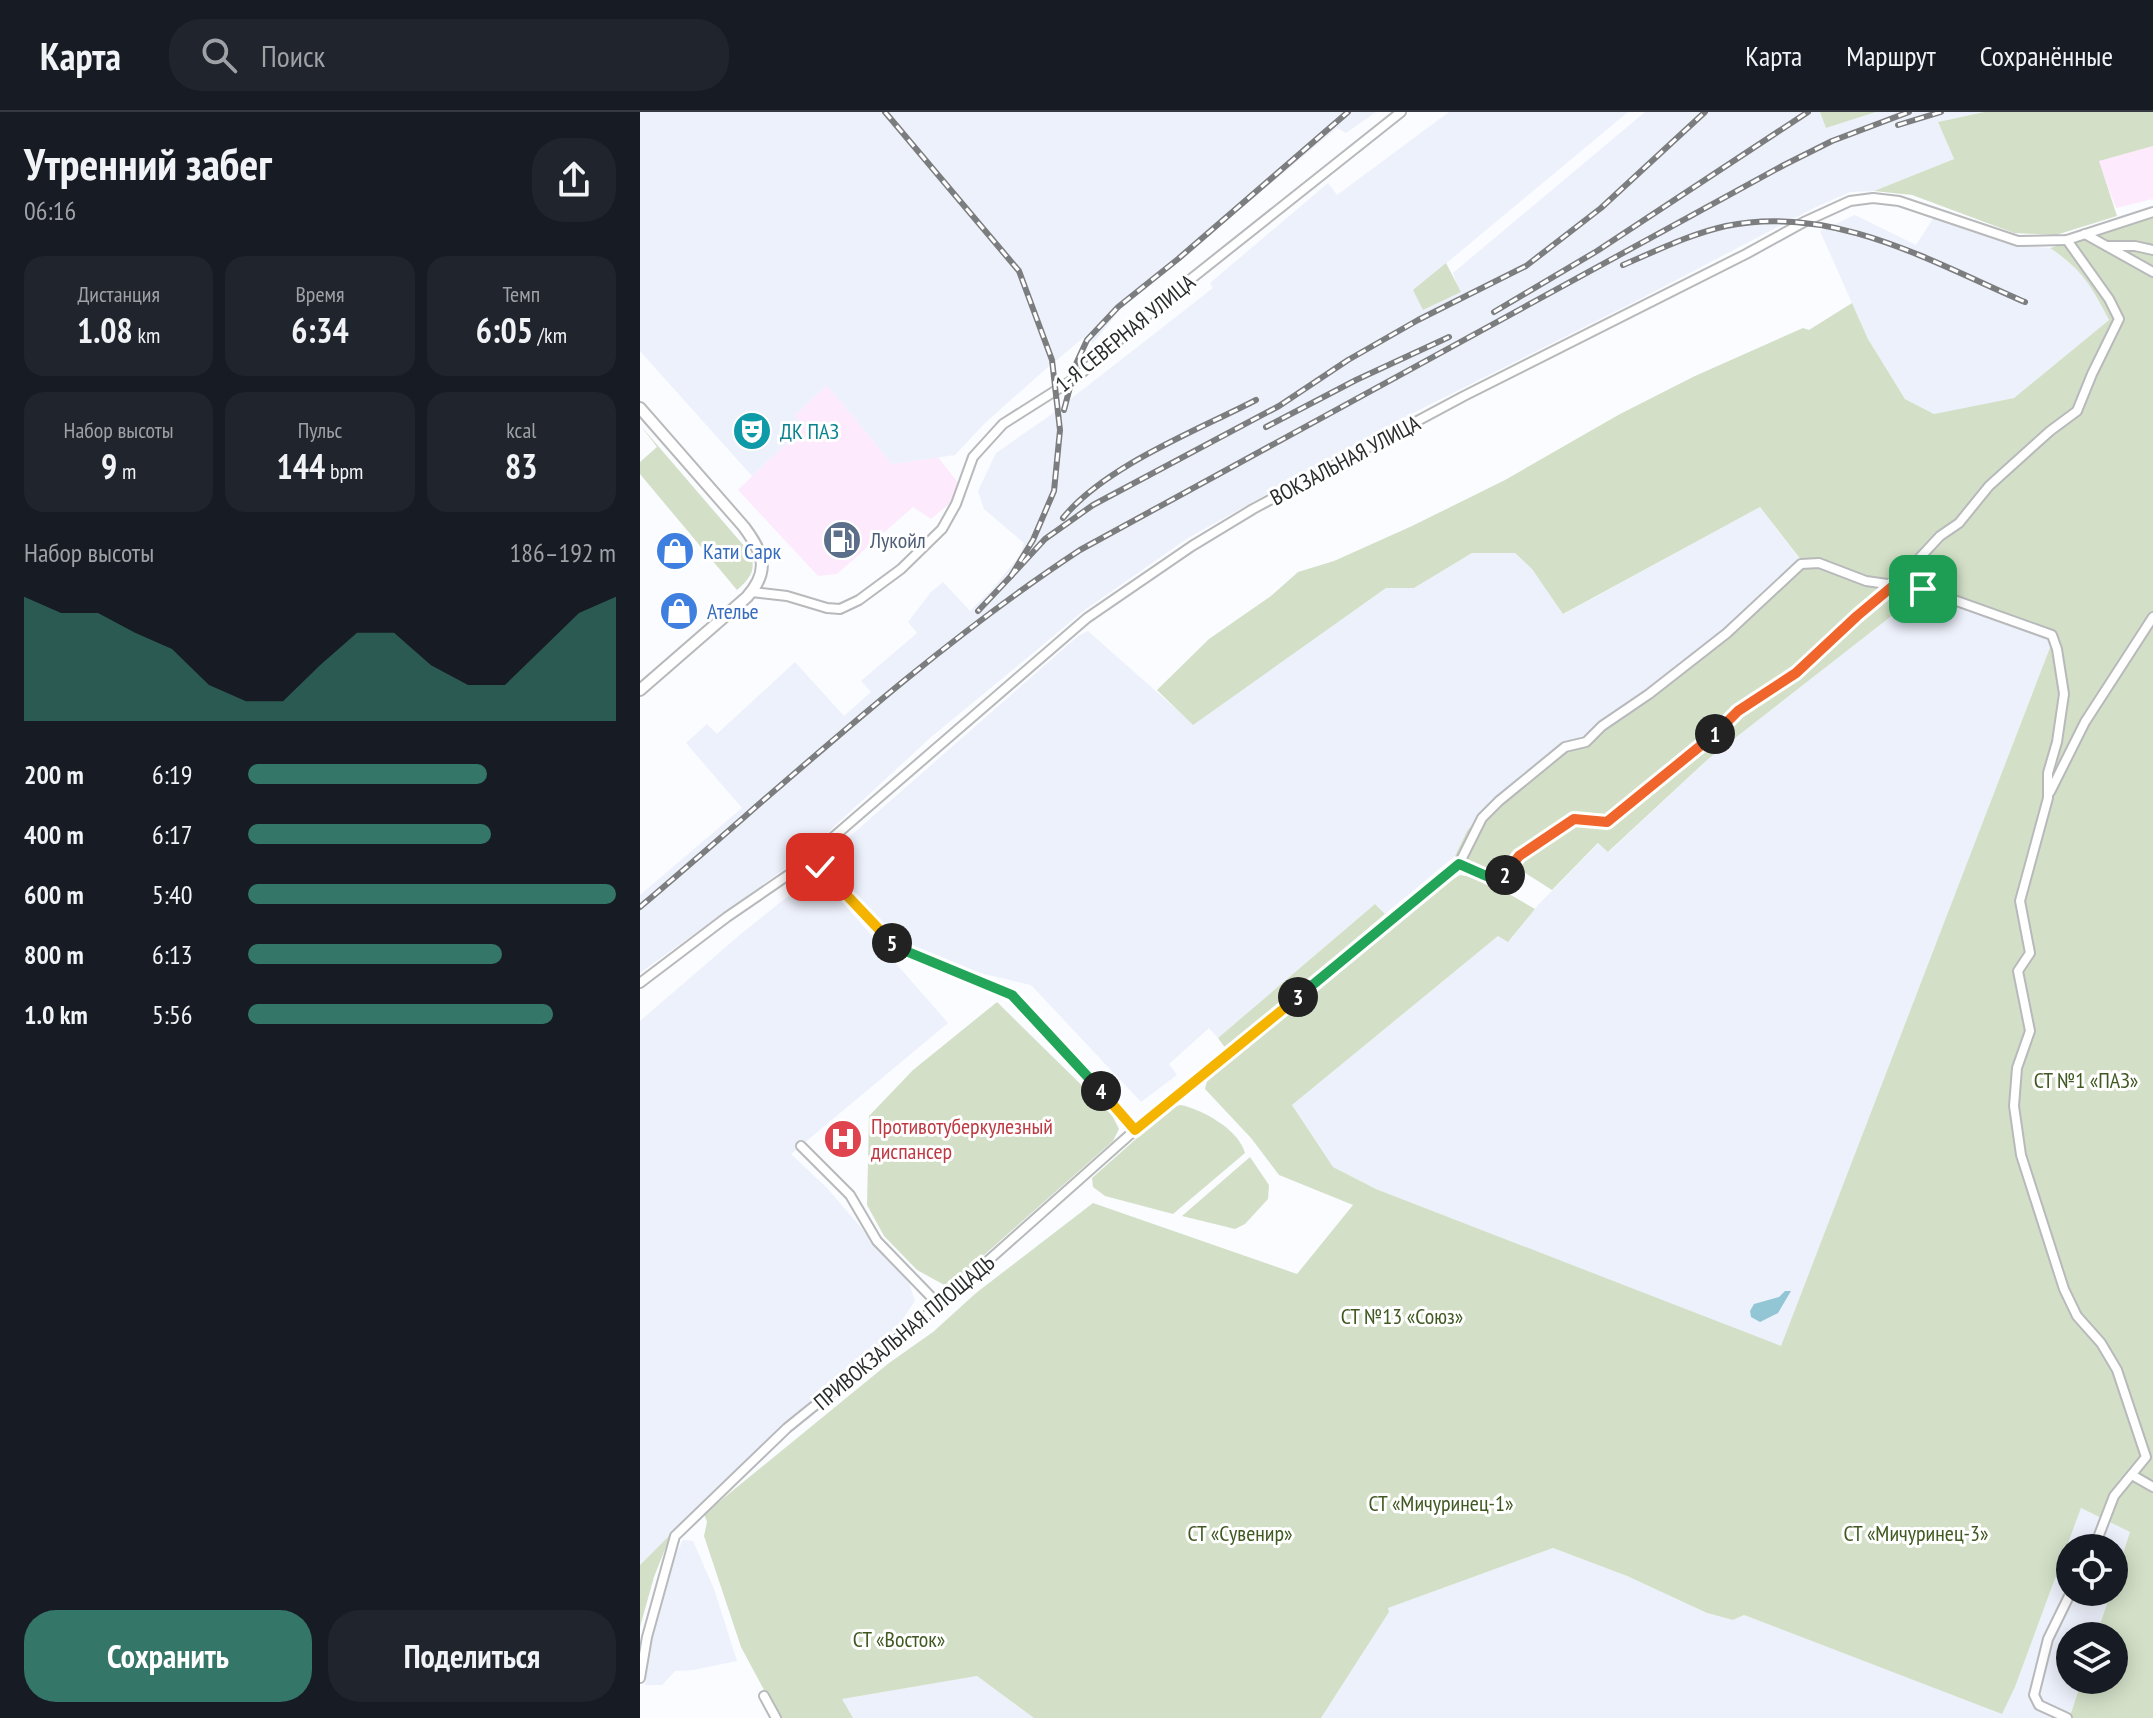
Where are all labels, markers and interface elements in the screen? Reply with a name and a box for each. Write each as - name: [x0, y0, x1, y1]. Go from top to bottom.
- search box: [169, 19, 729, 91]
- text: Карта: [40, 31, 121, 80]
- icon: search: [197, 33, 241, 77]
- text: Поиск: [261, 36, 325, 75]
- text: Карта: [1745, 37, 1802, 74]
- text: Маршрут: [1846, 37, 1936, 74]
- text: Сохранённые: [1980, 37, 2113, 74]
- text: Утренний забег: [24, 135, 272, 192]
- button: share: [532, 138, 616, 222]
- text: 06:16: [24, 194, 76, 227]
- street label: 1-Я СЕВЕРНАЯ УЛИЦА: [1049, 268, 1201, 398]
- text: Дистанция: [77, 280, 160, 308]
- text: Время: [295, 280, 345, 308]
- text: Темп: [503, 280, 540, 308]
- text: 1.08: [77, 308, 133, 352]
- text: 6:34: [291, 308, 349, 352]
- text: 6:05: [476, 308, 533, 352]
- text: km: [133, 321, 160, 349]
- text: /km: [533, 321, 567, 349]
- street label: ВОКЗАЛЬНАЯ УЛИЦА: [1265, 408, 1425, 511]
- theatre icon: ДК ПАЗ: [731, 410, 773, 452]
- text: Набор высоты: [64, 416, 174, 444]
- text: Пульс: [298, 416, 342, 444]
- text: kcal: [506, 416, 536, 444]
- place label: ДК ПАЗ: [780, 417, 839, 445]
- text: 9: [101, 444, 117, 488]
- text: 144: [277, 444, 325, 488]
- text: 83: [505, 444, 538, 488]
- text: m: [117, 457, 136, 485]
- text: bpm: [325, 457, 363, 485]
- fuel station icon: Лукойл: [821, 519, 863, 561]
- place label: Лукойл: [869, 526, 926, 554]
- shop icon: Кати Сарк: [654, 530, 696, 572]
- text: Набор высоты: [24, 536, 154, 569]
- text: 186–192 m: [510, 536, 616, 569]
- place label: Кати Сарк: [703, 537, 781, 565]
- pin: [1889, 555, 1957, 623]
- icon: arrive: [1901, 567, 1945, 611]
- shop icon: Ателье: [658, 590, 700, 632]
- place label: Ателье: [707, 597, 759, 625]
- pin: 1: [1695, 714, 1735, 754]
- text: 1: [1710, 720, 1720, 748]
- text: 200 m: [24, 758, 84, 791]
- text: 6:19: [152, 758, 192, 791]
- text: 400 m: [24, 818, 84, 851]
- text: 6:17: [152, 818, 192, 851]
- pin: [786, 833, 854, 901]
- icon: check: [798, 845, 842, 889]
- pin: 2: [1485, 855, 1525, 895]
- text: 2: [1500, 861, 1510, 889]
- text: 600 m: [24, 878, 84, 911]
- text: 5:40: [152, 878, 192, 911]
- pin: 5: [872, 923, 912, 963]
- text: 5: [887, 929, 897, 957]
- text: 800 m: [24, 938, 84, 971]
- text: 6:13: [152, 938, 192, 971]
- pin: 3: [1278, 977, 1318, 1017]
- text: 3: [1293, 983, 1303, 1011]
- text: 1.0 km: [24, 998, 88, 1031]
- text: 5:56: [152, 998, 192, 1031]
- park label: СТ №1 «ПАЗ»: [2034, 1066, 2138, 1094]
- pin: 4: [1081, 1071, 1121, 1111]
- text: 4: [1096, 1077, 1106, 1105]
- place label: Противотуберкулезный диспансер: [871, 1112, 1053, 1165]
- hospital icon: Противотуберкулезный диспансер: [822, 1118, 864, 1160]
- street label: ПРИВОКЗАЛЬНАЯ ПЛОЩАДЬ: [808, 1248, 1000, 1416]
- park label: СТ №13 «Союз»: [1341, 1302, 1463, 1330]
- park label: СТ «Мичуринец-1»: [1369, 1489, 1513, 1517]
- park label: СТ «Сувенир»: [1187, 1519, 1293, 1547]
- park label: СТ «Мичуринец-3»: [1844, 1519, 1988, 1547]
- map controls: [2056, 1534, 2128, 1694]
- button: locate: [2056, 1534, 2128, 1606]
- button: Сохранить: [24, 1610, 312, 1702]
- button: Поделиться: [328, 1610, 616, 1702]
- button: layers: [2056, 1622, 2128, 1694]
- park label: СТ «Восток»: [853, 1625, 945, 1653]

